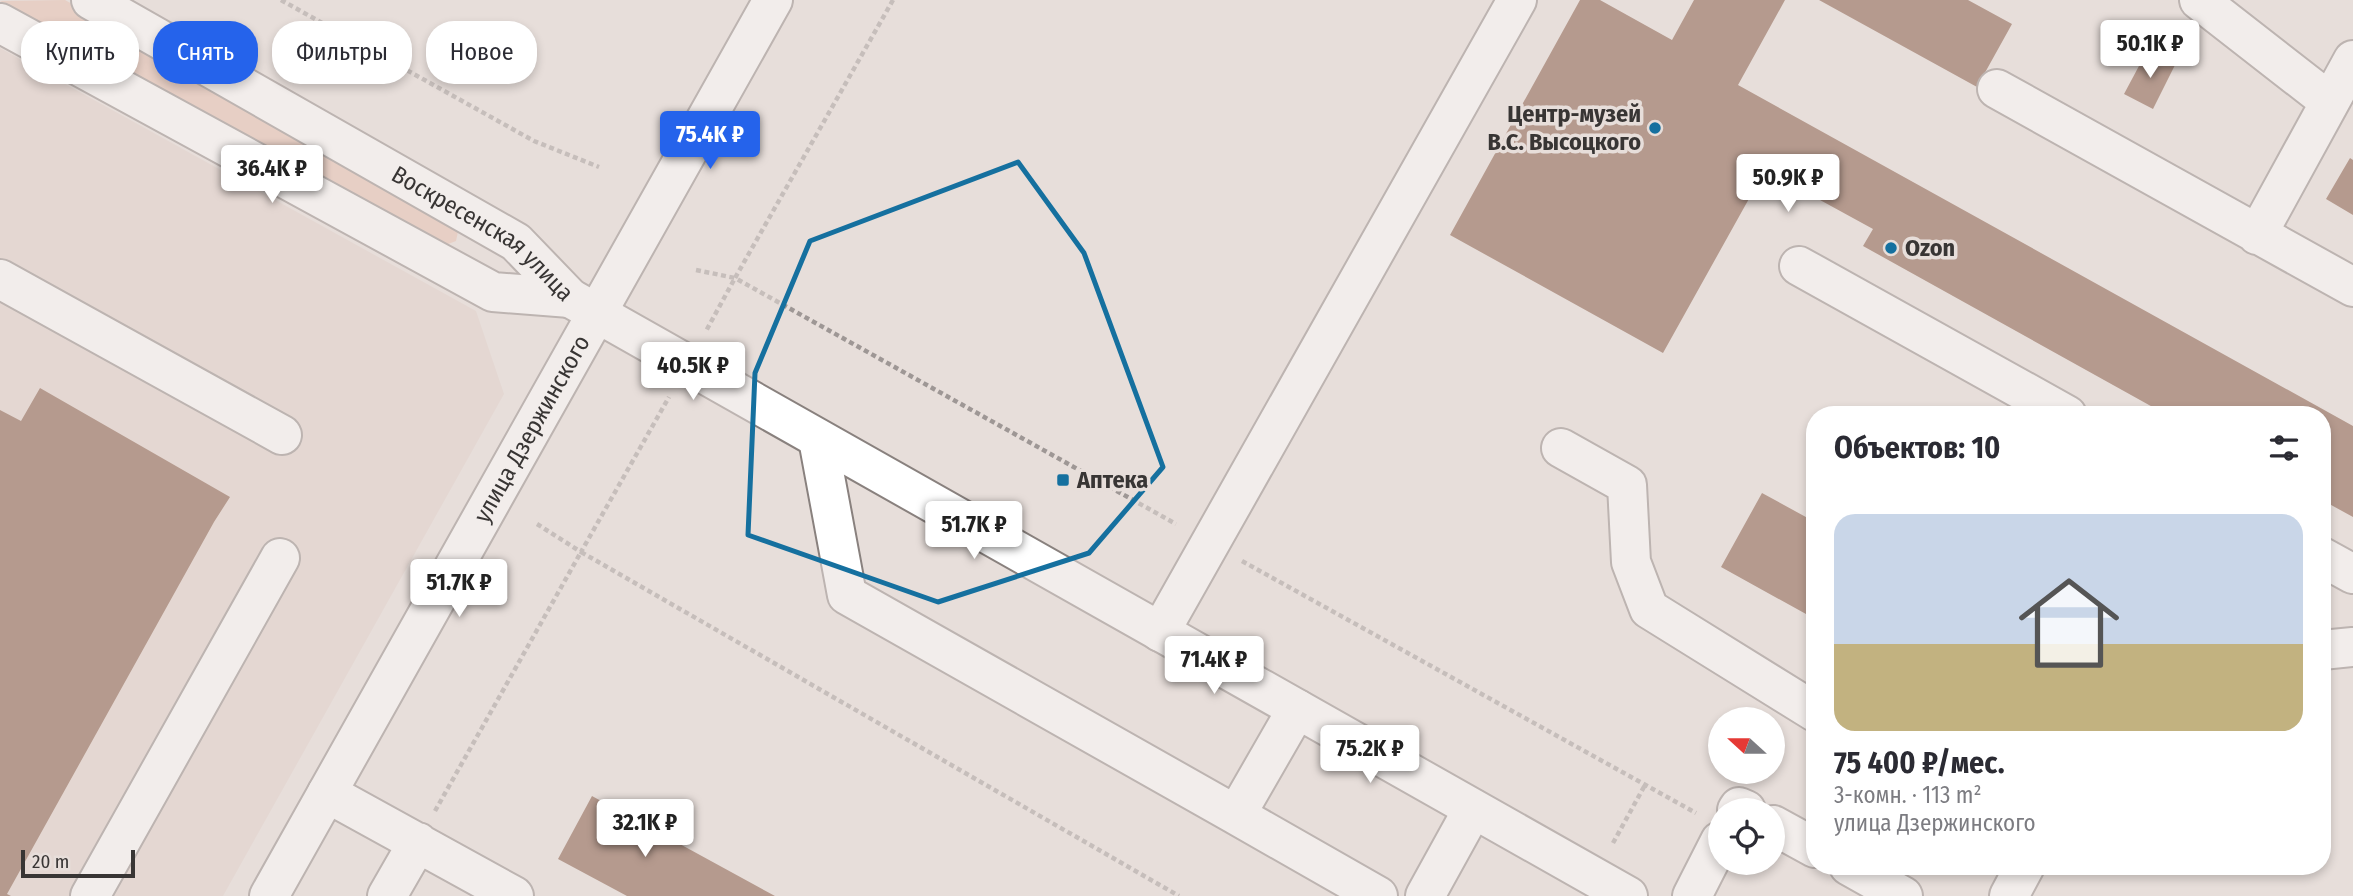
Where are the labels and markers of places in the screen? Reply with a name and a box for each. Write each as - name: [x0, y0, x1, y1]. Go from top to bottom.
- pin: 50.1K ₽: [2085, 20, 2215, 80]
- place label: Центр-музей В.С. Высоцкого: [1487, 100, 1641, 156]
- pin: 75.4K ₽: [645, 111, 775, 171]
- marker: Центр-музей В.С. Высоцкого: [1647, 120, 1663, 136]
- pin: 36.4K ₽: [207, 146, 337, 205]
- pin: 50.9K ₽: [1723, 154, 1853, 214]
- place label: Ozon: [1905, 234, 1955, 262]
- marker: Ozon: [1883, 240, 1899, 256]
- pin: 40.5K ₽: [628, 342, 758, 402]
- place label: Аптека: [1076, 466, 1148, 494]
- marker: Аптека: [1055, 472, 1071, 488]
- pin: 51.7K ₽: [909, 502, 1039, 561]
- pin: 51.7K ₽: [394, 560, 524, 619]
- pin: 71.4K ₽: [1149, 636, 1279, 696]
- pin: 75.2K ₽: [1305, 726, 1435, 785]
- pin: 32.1K ₽: [580, 800, 710, 859]

